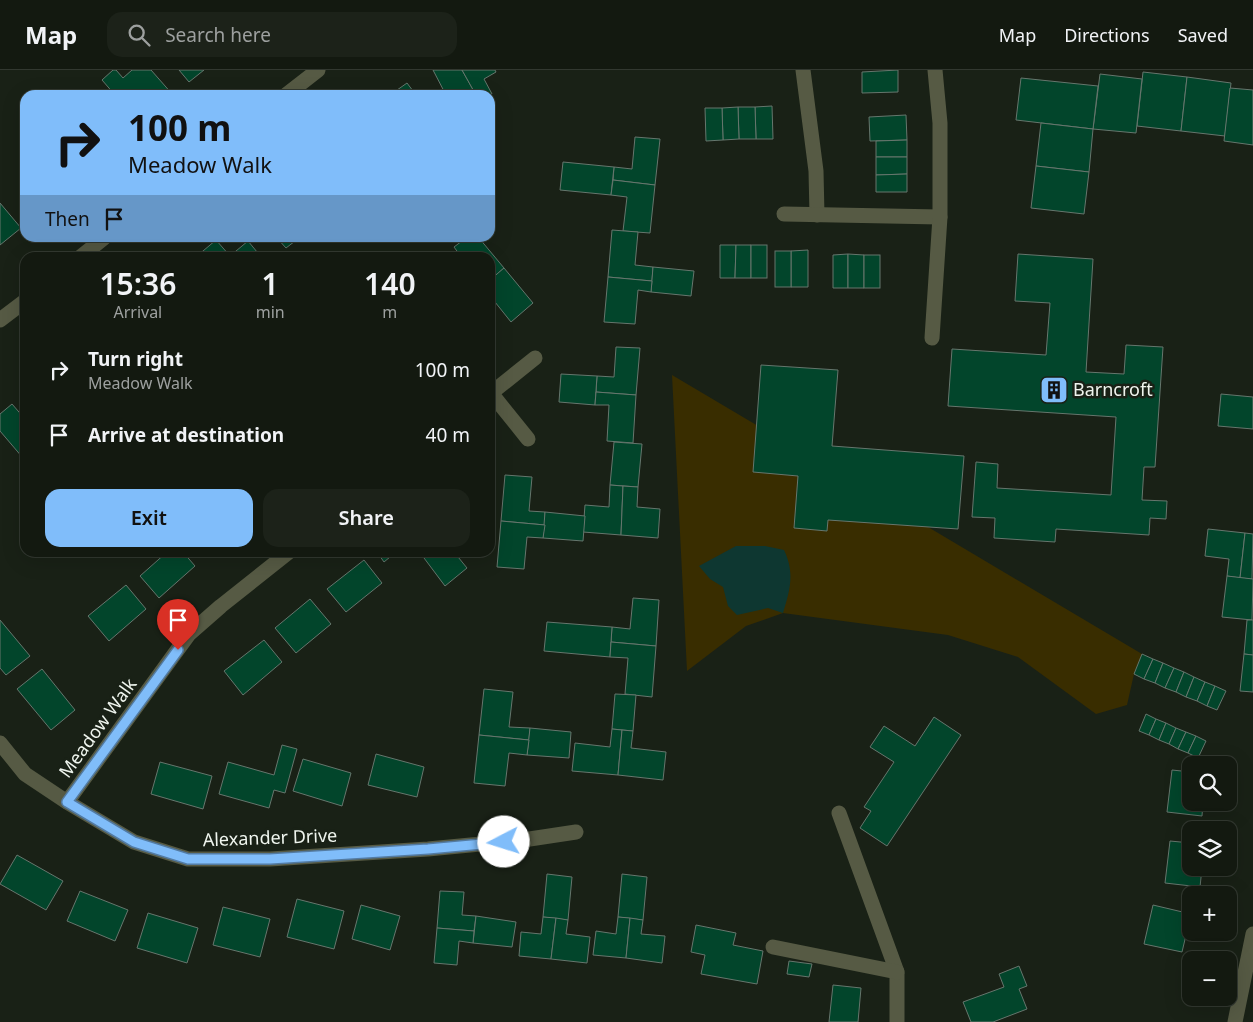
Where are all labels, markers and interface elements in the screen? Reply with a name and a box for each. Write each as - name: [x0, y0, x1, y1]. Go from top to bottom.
- search box: [107, 12, 457, 57]
- text: Map: [25, 18, 77, 51]
- icon: search: [125, 21, 153, 49]
- text: Search here: [165, 22, 271, 48]
- text: Map: [999, 23, 1036, 47]
- text: Directions: [1064, 23, 1150, 47]
- text: Saved: [1178, 23, 1228, 47]
- text: 100 m: [128, 104, 231, 151]
- icon: right: [45, 110, 110, 175]
- text: Meadow Walk: [128, 149, 272, 179]
- icon: arrive: [100, 205, 128, 233]
- text: Then: [45, 206, 90, 232]
- text: 15:36: [99, 263, 176, 304]
- text: 1: [262, 263, 279, 304]
- text: 140: [364, 263, 416, 304]
- text: Arrival: [113, 301, 162, 323]
- text: min: [256, 301, 285, 323]
- text: m: [382, 301, 397, 323]
- text: Turn right: [88, 346, 183, 372]
- icon: right: [45, 356, 73, 384]
- text: 100 m: [415, 357, 470, 383]
- text: Meadow Walk: [88, 372, 193, 394]
- building icon: Barncroft: [1039, 375, 1069, 405]
- place label: Barncroft: [1073, 377, 1153, 401]
- icon: arrive: [45, 421, 73, 449]
- text: Arrive at destination: [88, 422, 284, 448]
- text: 40 m: [426, 422, 470, 448]
- button: Exit: [45, 489, 253, 547]
- button: Share: [263, 489, 470, 547]
- pin: [157, 599, 199, 650]
- icon: arrive: [164, 606, 192, 634]
- street label: Meadow Walk: [53, 672, 142, 782]
- map controls: [1182, 756, 1237, 1006]
- button: search: [1182, 756, 1237, 811]
- position arrow: [477, 815, 529, 867]
- button: layers: [1182, 821, 1237, 876]
- street label: Alexander Drive: [202, 823, 338, 851]
- button: +: [1182, 886, 1237, 941]
- button: −: [1182, 951, 1237, 1006]

